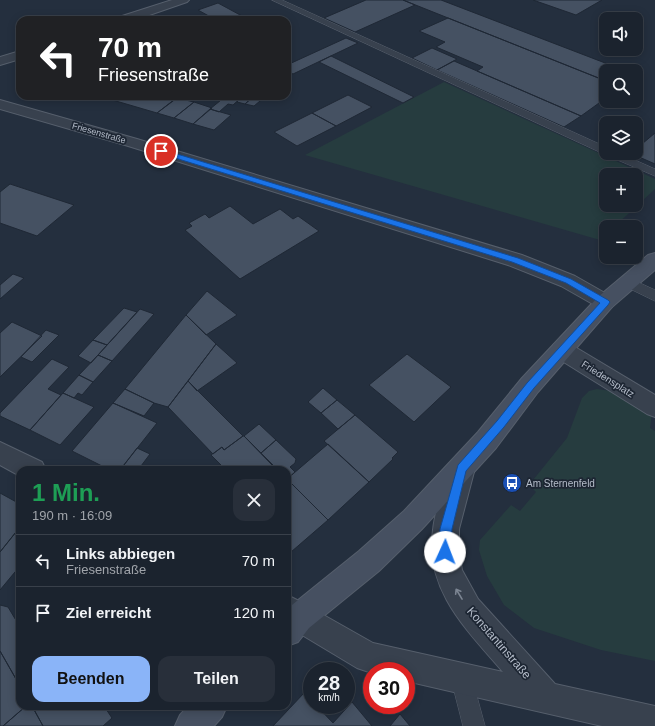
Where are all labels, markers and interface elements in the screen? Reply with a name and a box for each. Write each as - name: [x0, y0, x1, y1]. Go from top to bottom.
- map controls: [599, 12, 643, 264]
- button: sound: [599, 12, 643, 56]
- icon: left: [32, 32, 84, 84]
- text: 70 m: [98, 32, 162, 63]
- button: search: [599, 64, 643, 108]
- text: Friesenstraße: [98, 65, 209, 85]
- button: layers: [599, 116, 643, 160]
- street label: Friesenstraße: [71, 121, 127, 145]
- pin: [144, 134, 178, 168]
- icon: arrive: [150, 140, 172, 162]
- button: +: [599, 168, 643, 212]
- button: −: [599, 220, 643, 264]
- street label: Friedensplatz: [580, 358, 636, 400]
- bus stop icon: Am Sternenfeld: [501, 472, 523, 494]
- place label: Am Sternenfeld: [526, 478, 595, 489]
- text: 1 Min.: [32, 479, 100, 506]
- button: close: [233, 479, 275, 521]
- text: 190 m · 16:09: [32, 508, 112, 523]
- position arrow: [424, 531, 466, 573]
- text: Links abbiegen: [66, 545, 175, 562]
- icon: left: [32, 550, 54, 572]
- text: 70 m: [242, 552, 275, 569]
- text: Friesenstraße: [66, 562, 146, 577]
- one-way arrow: [454, 588, 462, 600]
- icon: arrive: [32, 602, 54, 624]
- text: Ziel erreicht: [66, 604, 151, 621]
- text: 120 m: [233, 604, 275, 621]
- street label: Konstantinstraße: [464, 604, 534, 682]
- button: Beenden: [32, 656, 150, 702]
- button: Teilen: [158, 656, 275, 702]
- speed limit sign: 30: [363, 662, 415, 714]
- text: 28: [318, 672, 340, 694]
- text: km/h: [318, 692, 340, 703]

